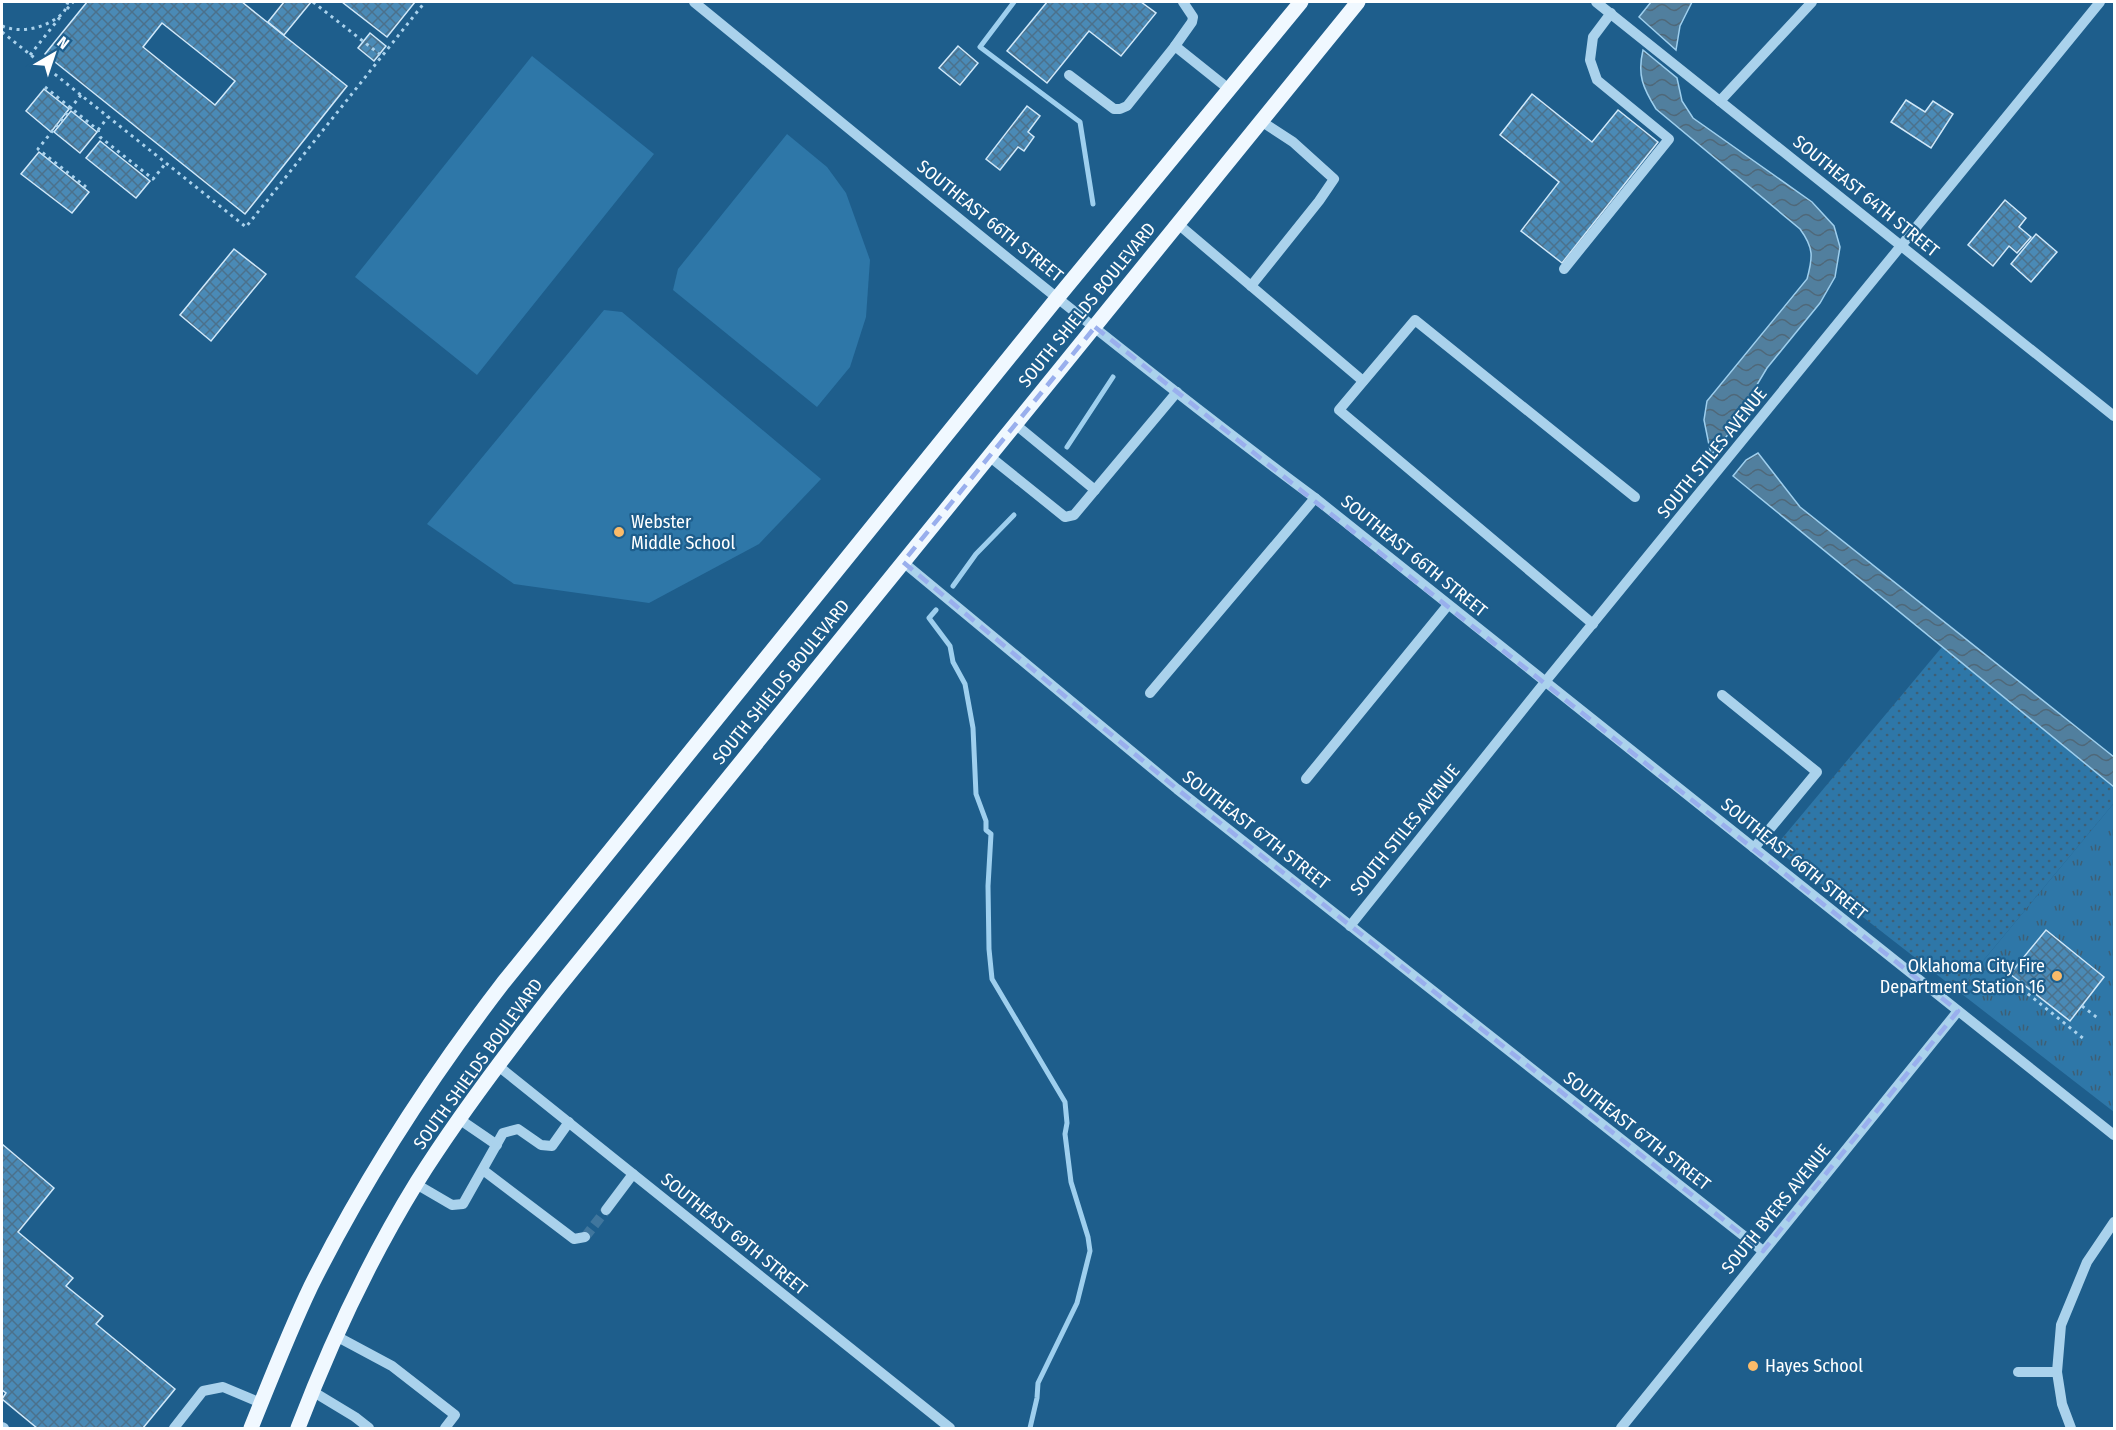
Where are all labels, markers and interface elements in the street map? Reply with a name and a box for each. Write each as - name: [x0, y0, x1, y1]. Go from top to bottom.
- north arrow: [24, 24, 84, 84]
- text: N: [53, 32, 73, 53]
- street label: SOUTHEAST 64TH STREET: [1789, 130, 1944, 262]
- street label: SOUTHEAST 66TH STREET: [913, 155, 1068, 287]
- street label: SOUTH SHIELDS BOULEVARD: [1014, 218, 1160, 392]
- street label: SOUTH STILES AVENUE: [1652, 383, 1772, 523]
- street label: SOUTHEAST 66TH STREET: [1337, 490, 1492, 622]
- place label: Webster Middle School: [631, 511, 735, 554]
- marker: Webster Middle School: [612, 525, 626, 539]
- street label: SOUTH SHIELDS BOULEVARD: [708, 595, 854, 769]
- street label: SOUTH STILES AVENUE: [1345, 760, 1465, 900]
- street label: SOUTHEAST 67TH STREET: [1178, 766, 1334, 895]
- street label: SOUTHEAST 66TH STREET: [1717, 793, 1872, 925]
- place label: Oklahoma City Fire Department Station 16: [1880, 955, 2045, 998]
- marker: Oklahoma City Fire Department Station 16: [2050, 969, 2064, 983]
- street label: SOUTH SHIELDS BOULEVARD: [409, 974, 547, 1154]
- street label: SOUTHEAST 67TH STREET: [1559, 1067, 1715, 1196]
- street label: SOUTH BYERS AVENUE: [1717, 1140, 1835, 1278]
- street label: SOUTHEAST 69TH STREET: [657, 1168, 812, 1300]
- place label: Hayes School: [1765, 1355, 1863, 1377]
- marker: Hayes School: [1746, 1359, 1760, 1373]

